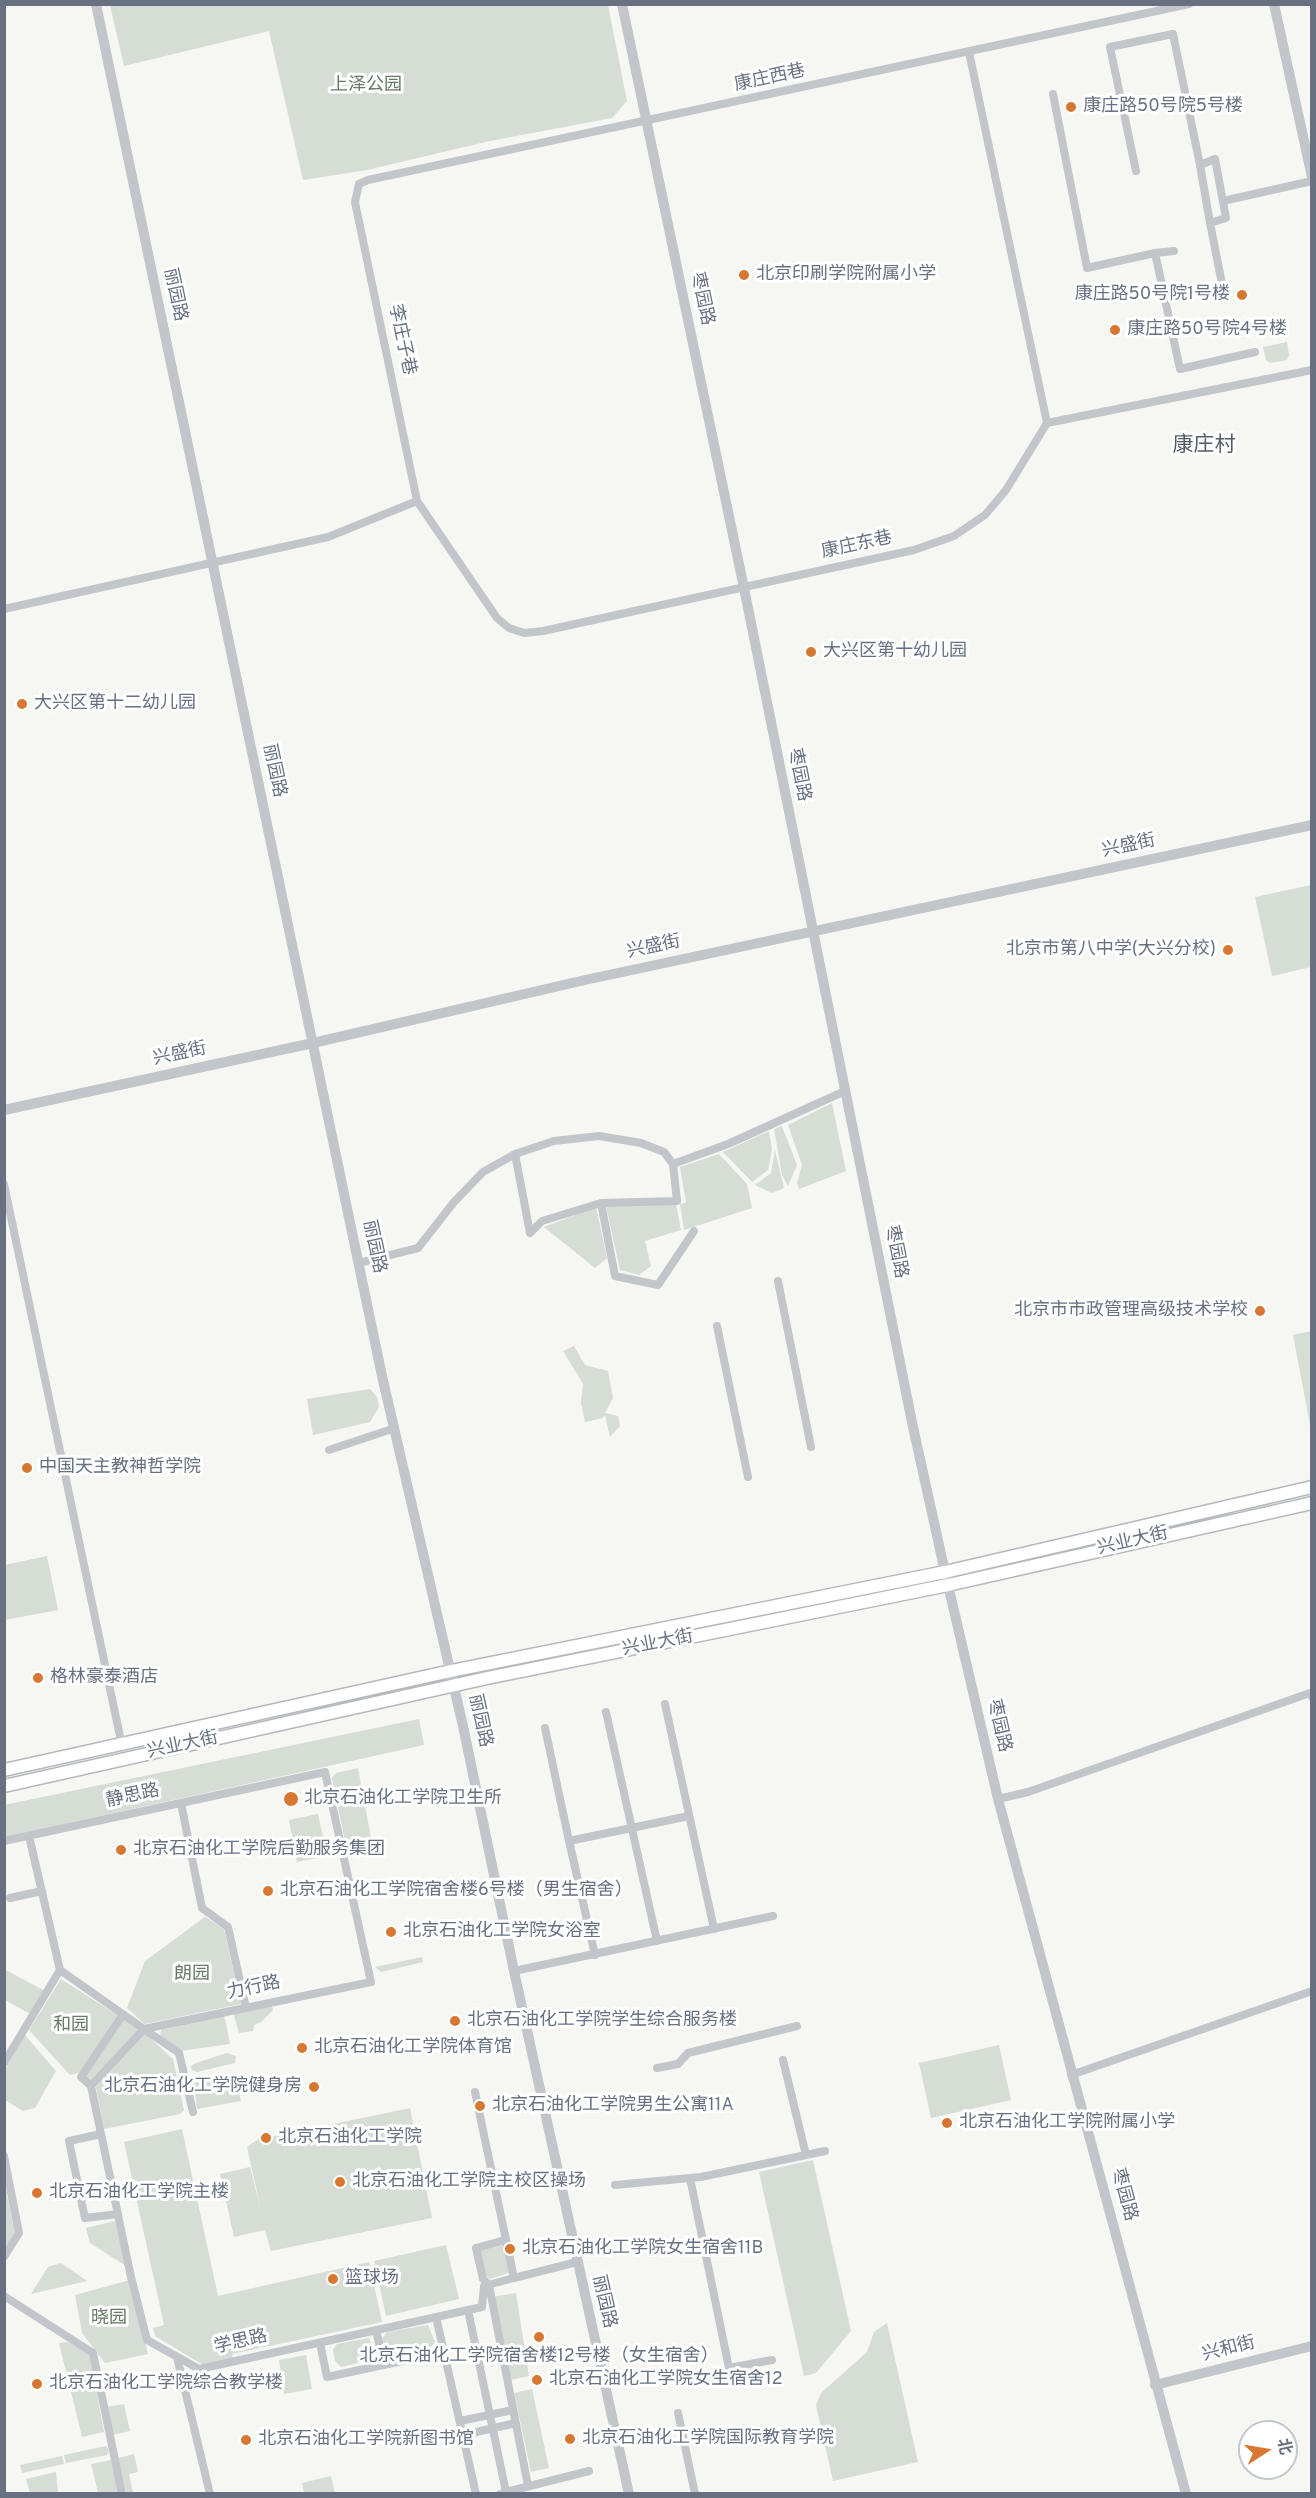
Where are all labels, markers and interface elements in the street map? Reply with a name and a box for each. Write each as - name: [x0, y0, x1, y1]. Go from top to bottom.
- street label: 康庄西巷: [733, 61, 807, 97]
- park label: 上泽公园: [330, 75, 402, 97]
- place label: 康庄路50号院5号楼: [1083, 96, 1243, 118]
- marker: 康庄路50号院5号楼: [1064, 100, 1078, 114]
- place label: 北京印刷学院附属小学: [756, 264, 936, 286]
- street label: 丽园路: [158, 266, 190, 324]
- marker: 北京印刷学院附属小学: [737, 268, 751, 282]
- street label: 枣园路: [685, 270, 717, 328]
- place label: 康庄路50号院1号楼: [1075, 284, 1230, 306]
- marker: 康庄路50号院1号楼: [1235, 288, 1249, 302]
- street label: 李庄子巷: [383, 303, 419, 377]
- place label: 康庄路50号院4号楼: [1127, 319, 1287, 341]
- marker: 康庄路50号院4号楼: [1108, 323, 1122, 337]
- district label: 康庄村: [1173, 434, 1235, 460]
- street label: 康庄东巷: [820, 528, 894, 564]
- place label: 大兴区第十幼儿园: [823, 641, 967, 663]
- marker: 大兴区第十幼儿园: [804, 645, 818, 659]
- place label: 大兴区第十二幼儿园: [34, 693, 196, 715]
- marker: 大兴区第十二幼儿园: [15, 697, 29, 711]
- street label: 丽园路: [257, 742, 289, 800]
- street label: 枣园路: [782, 746, 814, 804]
- street label: 兴盛街: [1100, 831, 1158, 863]
- street label: 兴盛街: [625, 932, 683, 964]
- place label: 北京市第八中学(大兴分校): [1006, 939, 1216, 961]
- marker: 北京市第八中学(大兴分校): [1221, 943, 1235, 957]
- street label: 兴盛街: [151, 1039, 209, 1071]
- street label: 丽园路: [357, 1218, 389, 1276]
- street label: 枣园路: [879, 1223, 911, 1281]
- place label: 北京市市政管理高级技术学校: [1014, 1300, 1248, 1322]
- marker: 北京市市政管理高级技术学校: [1253, 1304, 1267, 1318]
- place label: 中国天主教神哲学院: [39, 1457, 201, 1479]
- marker: 中国天主教神哲学院: [20, 1461, 34, 1475]
- street label: 兴业大街: [1095, 1523, 1171, 1561]
- street label: 兴业大街: [621, 1627, 695, 1661]
- place label: 格林豪泰酒店: [50, 1667, 158, 1689]
- marker: 格林豪泰酒店: [31, 1671, 45, 1685]
- street label: 丽园路: [463, 1692, 495, 1750]
- street label: 枣园路: [981, 1697, 1015, 1755]
- street label: 兴业大街: [146, 1728, 220, 1764]
- street label: 静思路: [104, 1781, 162, 1813]
- place label: 北京石油化工学院卫生所: [304, 1788, 502, 1810]
- marker: 北京石油化工学院卫生所: [282, 1790, 300, 1808]
- place label: 北京石油化工学院后勤服务集团: [133, 1839, 385, 1861]
- marker: 北京石油化工学院后勤服务集团: [114, 1843, 128, 1857]
- place label: 北京石油化工学院宿舍楼6号楼（男生宿舍）: [280, 1880, 633, 1902]
- marker: 北京石油化工学院宿舍楼6号楼（男生宿舍）: [261, 1884, 275, 1898]
- place label: 北京石油化工学院女浴室: [403, 1921, 601, 1943]
- marker: 北京石油化工学院女浴室: [384, 1925, 398, 1939]
- park label: 朗园: [174, 1964, 210, 1986]
- street label: 力行路: [225, 1973, 283, 2005]
- place label: 北京石油化工学院学生综合服务楼: [467, 2010, 737, 2032]
- marker: 北京石油化工学院学生综合服务楼: [448, 2014, 462, 2028]
- park label: 和园: [53, 2015, 89, 2037]
- place label: 北京石油化工学院体育馆: [314, 2037, 512, 2059]
- marker: 北京石油化工学院体育馆: [295, 2041, 309, 2055]
- place label: 北京石油化工学院健身房: [104, 2076, 302, 2098]
- marker: 北京石油化工学院健身房: [307, 2080, 321, 2094]
- place label: 北京石油化工学院男生公寓11A: [492, 2095, 734, 2117]
- marker: 北京石油化工学院男生公寓11A: [473, 2099, 487, 2113]
- place label: 北京石油化工学院附属小学: [959, 2112, 1175, 2134]
- marker: 北京石油化工学院附属小学: [940, 2116, 954, 2130]
- place label: 北京石油化工学院: [278, 2127, 422, 2149]
- marker: 北京石油化工学院: [259, 2131, 273, 2145]
- street label: 枣园路: [1106, 2166, 1140, 2224]
- place label: 北京石油化工学院主校区操场: [352, 2171, 586, 2193]
- marker: 北京石油化工学院主校区操场: [333, 2175, 347, 2189]
- place label: 北京石油化工学院主楼: [49, 2182, 229, 2204]
- marker: 北京石油化工学院主楼: [30, 2186, 44, 2200]
- place label: 北京石油化工学院女生宿舍11B: [522, 2238, 763, 2260]
- marker: 北京石油化工学院女生宿舍11B: [503, 2242, 517, 2256]
- place label: 篮球场: [345, 2268, 399, 2290]
- marker: 篮球场: [326, 2272, 340, 2286]
- street label: 丽园路: [586, 2273, 620, 2331]
- park label: 晓园: [91, 2308, 127, 2330]
- street label: 学思路: [212, 2326, 270, 2360]
- marker: 北京石油化工学院宿舍楼12号楼（女生宿舍）: [532, 2330, 546, 2344]
- street label: 兴和街: [1200, 2333, 1258, 2367]
- place label: 北京石油化工学院宿舍楼12号楼（女生宿舍）: [359, 2346, 719, 2368]
- place label: 北京石油化工学院女生宿舍12: [549, 2369, 783, 2391]
- place label: 北京石油化工学院综合教学楼: [49, 2373, 283, 2395]
- marker: 北京石油化工学院女生宿舍12: [530, 2373, 544, 2387]
- marker: 北京石油化工学院综合教学楼: [30, 2377, 44, 2391]
- north arrow: [1238, 2420, 1298, 2480]
- place label: 北京石油化工学院国际教育学院: [582, 2428, 834, 2450]
- place label: 北京石油化工学院新图书馆: [258, 2429, 474, 2451]
- marker: 北京石油化工学院国际教育学院: [563, 2432, 577, 2446]
- marker: 北京石油化工学院新图书馆: [239, 2433, 253, 2447]
- text: 北: [1272, 2437, 1295, 2457]

